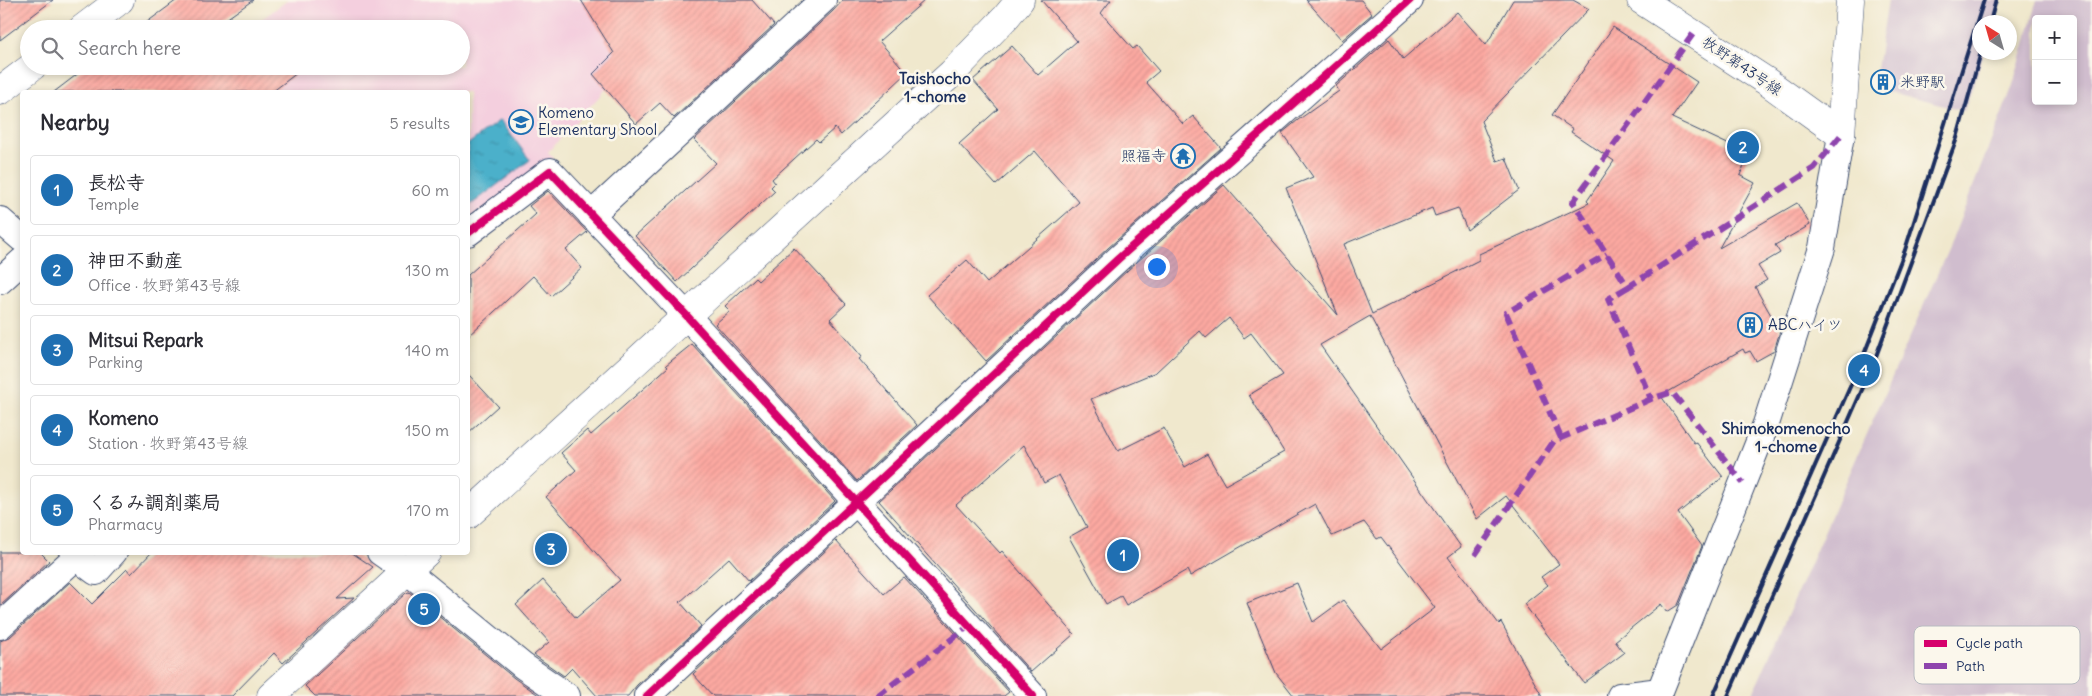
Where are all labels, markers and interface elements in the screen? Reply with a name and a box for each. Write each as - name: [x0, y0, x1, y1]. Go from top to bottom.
- north arrow: [1972, 15, 2017, 60]
- map controls: [2032, 15, 2077, 105]
- button: +: [2032, 15, 2077, 60]
- search box: [20, 20, 470, 75]
- street label: 牧野第43号線: [1699, 32, 1786, 99]
- icon: search: [38, 34, 66, 62]
- text: Search here: [78, 36, 181, 60]
- button: −: [2032, 60, 2077, 105]
- district label: Taishocho 1-chome: [899, 68, 971, 106]
- building icon: 米野駅: [1870, 69, 1896, 95]
- place label: 米野駅: [1900, 72, 1945, 91]
- place label: Komeno Elementary Shool: [538, 103, 657, 139]
- text: Nearby: [40, 109, 110, 136]
- school or university icon: Komeno Elementary Shool: [508, 109, 534, 135]
- text: 5 results: [389, 113, 450, 133]
- pin: 2: [1727, 128, 1759, 166]
- temple icon: 照福寺: [1170, 143, 1196, 169]
- place label: 照福寺: [1121, 146, 1166, 165]
- text: 長松寺: [88, 170, 145, 194]
- text: 1: [54, 180, 60, 200]
- text: 60 m: [411, 180, 449, 200]
- text: Temple: [88, 194, 139, 214]
- text: 神田不動産: [88, 248, 183, 272]
- your location: [1144, 254, 1170, 280]
- text: 2: [53, 260, 61, 280]
- text: 130 m: [405, 260, 449, 280]
- text: Office · 牧野第43号線: [88, 275, 240, 295]
- building icon: ABCハイツ: [1737, 312, 1763, 338]
- place label: ABCハイツ: [1768, 315, 1842, 334]
- text: Mitsui Repark: [88, 328, 204, 352]
- text: 3: [52, 340, 62, 360]
- text: 140 m: [405, 340, 449, 360]
- pin: 4: [1848, 351, 1880, 389]
- text: Parking: [88, 352, 143, 372]
- text: Komeno: [88, 406, 159, 430]
- district label: Shimokomenocho 1-chome: [1721, 418, 1851, 456]
- text: 4: [52, 420, 62, 440]
- text: 150 m: [405, 420, 449, 440]
- text: Station · 牧野第43号線: [88, 433, 248, 453]
- text: くるみ調剤薬局: [88, 490, 221, 514]
- text: 5: [52, 500, 62, 520]
- text: 170 m: [406, 500, 449, 520]
- text: Pharmacy: [88, 514, 163, 534]
- pin: 3: [535, 530, 567, 568]
- pin: 1: [1107, 536, 1139, 574]
- pin: 5: [408, 590, 440, 628]
- legend: [1914, 626, 2080, 684]
- text: Cycle path: [1956, 634, 2023, 652]
- text: Path: [1956, 657, 1985, 675]

